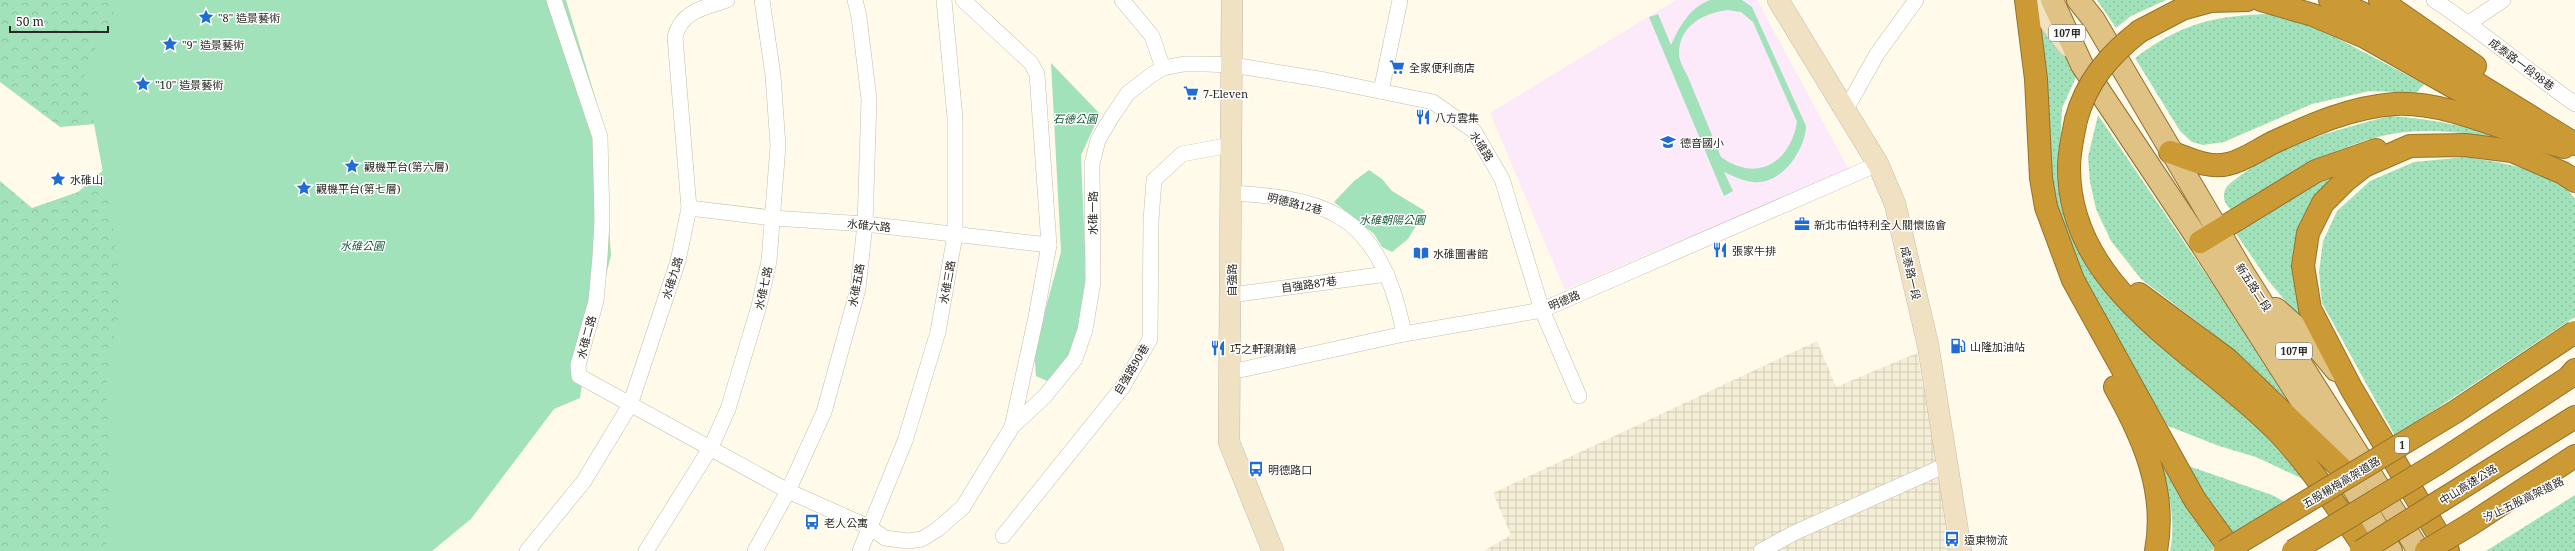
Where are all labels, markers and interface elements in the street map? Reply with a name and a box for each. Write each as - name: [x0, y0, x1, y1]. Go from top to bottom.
- scale bar: [10, 8, 108, 34]
- place icon: "8" 造景藝術: [197, 8, 215, 26]
- place label: "8" 造景藝術: [218, 10, 280, 25]
- text: 50 m: [16, 13, 44, 30]
- road number: 107甲: [2049, 25, 2085, 41]
- street label: 成泰路一段98巷: [2486, 34, 2558, 94]
- place icon: "9" 造景藝術: [161, 35, 179, 53]
- place label: "9" 造景藝術: [182, 37, 244, 52]
- supermarket icon: 全家便利商店: [1388, 58, 1406, 76]
- place label: 全家便利商店: [1409, 60, 1475, 75]
- place icon: "10" 造景藝術: [134, 75, 152, 93]
- place label: "10" 造景藝術: [155, 77, 223, 92]
- supermarket icon: 7-Eleven: [1182, 84, 1200, 102]
- place label: 7-Eleven: [1203, 86, 1248, 101]
- restaurant icon: 八方雲集: [1414, 108, 1432, 126]
- place label: 八方雲集: [1435, 110, 1479, 125]
- park label: 石德公園: [1053, 111, 1099, 126]
- street label: 水碓路: [1467, 128, 1497, 164]
- school or university icon: 德音國小: [1659, 133, 1677, 151]
- place label: 德音國小: [1680, 135, 1724, 150]
- place icon: 觀機平台(第六層): [343, 157, 361, 175]
- place label: 觀機平台(第六層): [364, 159, 449, 174]
- place icon: 水碓山: [49, 170, 67, 188]
- place label: 水碓山: [70, 172, 103, 187]
- place icon: 觀機平台(第七層): [295, 179, 313, 197]
- place label: 觀機平台(第七層): [316, 181, 401, 196]
- street label: 明德路12巷: [1266, 189, 1324, 217]
- street label: 水碓一路: [1085, 191, 1100, 235]
- park label: 水碓朝陽公園: [1359, 212, 1427, 227]
- office icon: 新北市伯特利全人關懷協會: [1793, 215, 1811, 233]
- street label: 水碓六路: [846, 216, 892, 234]
- place label: 新北市伯特利全人關懷協會: [1814, 217, 1946, 232]
- park label: 水碓公園: [340, 238, 386, 253]
- restaurant icon: 張家牛排: [1711, 241, 1729, 259]
- place label: 張家牛排: [1732, 243, 1776, 258]
- library icon: 水碓圖書館: [1412, 244, 1430, 262]
- street label: 成泰路一段: [1898, 245, 1924, 301]
- place label: 水碓圖書館: [1433, 246, 1488, 261]
- street label: 水碓九路: [658, 255, 686, 301]
- street label: 水碓三路: [936, 259, 958, 305]
- street label: 新五路二段: [2233, 260, 2275, 314]
- street label: 水碓五路: [845, 262, 867, 308]
- street label: 自強路: [1224, 264, 1239, 297]
- street label: 水碓七路: [751, 265, 775, 311]
- street label: 自強路87巷: [1280, 273, 1338, 295]
- street label: 明德路: [1546, 287, 1582, 313]
- street label: 水碓二路: [573, 314, 599, 360]
- fuel station icon: 山隆加油站: [1949, 337, 1967, 355]
- restaurant icon: 巧之軒涮涮鍋: [1209, 339, 1227, 357]
- place label: 山隆加油站: [1970, 339, 2025, 354]
- street label: 自強路90巷: [1110, 341, 1152, 397]
- place label: 巧之軒涮涮鍋: [1230, 341, 1296, 356]
- road number: 107甲: [2276, 343, 2312, 359]
- road number: 1: [2395, 437, 2409, 453]
- street label: 五股楊梅高架道路: [2299, 453, 2383, 511]
- bus stop icon: 明德路口: [1247, 460, 1265, 478]
- street label: 中山高速公路: [2436, 460, 2500, 508]
- place label: 明德路口: [1268, 462, 1312, 477]
- street label: 汐止五股高架道路: [2480, 473, 2566, 525]
- bus stop icon: 老人公寓: [803, 513, 821, 531]
- place label: 老人公寓: [824, 515, 868, 530]
- bus stop icon: 遠東物流: [1943, 530, 1961, 548]
- place label: 遠東物流: [1964, 532, 2008, 547]

